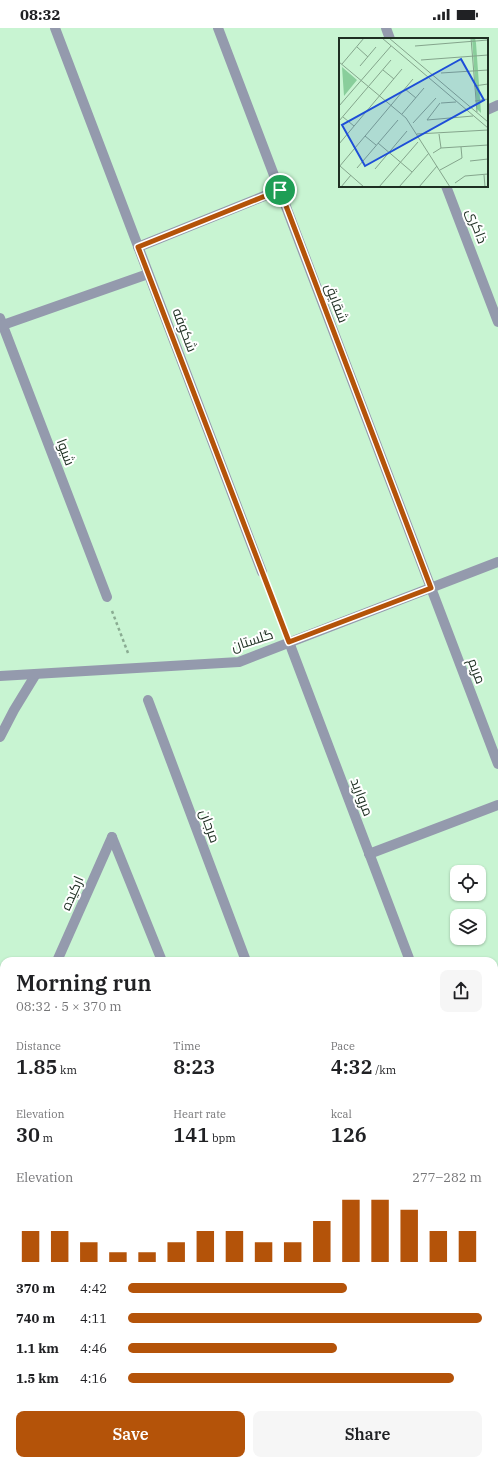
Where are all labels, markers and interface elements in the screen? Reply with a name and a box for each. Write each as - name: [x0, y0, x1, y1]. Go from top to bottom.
- text: 08:32: [20, 5, 61, 24]
- inset map: [339, 38, 488, 187]
- pin: [263, 173, 297, 207]
- icon: arrive: [269, 179, 291, 201]
- street label: ذاکری: [462, 206, 492, 246]
- street label: شقایق: [321, 281, 353, 325]
- street label: شکوفه: [168, 306, 202, 354]
- street label: شیوا: [53, 436, 79, 468]
- street label: گلستان: [229, 625, 275, 655]
- street label: مریم: [463, 656, 490, 687]
- street label: مروارید: [347, 775, 377, 819]
- street label: مرجان: [196, 807, 224, 845]
- map controls: [450, 865, 486, 945]
- button: locate: [450, 865, 486, 901]
- street label: ارکیده: [56, 873, 88, 913]
- button: layers: [450, 909, 486, 945]
- text: Morning run: [16, 968, 152, 997]
- button: share: [440, 970, 482, 1012]
- text: 08:32 · 5 × 370 m: [16, 998, 122, 1015]
- text: Distance: [16, 1039, 61, 1053]
- text: Time: [173, 1039, 200, 1053]
- text: Pace: [331, 1039, 355, 1053]
- text: 1.85: [16, 1053, 58, 1080]
- text: 8:23: [173, 1053, 215, 1080]
- text: 4:32: [331, 1053, 373, 1080]
- text: km: [58, 1063, 77, 1077]
- text: /km: [373, 1063, 396, 1077]
- text: Elevation: [16, 1107, 64, 1121]
- text: Heart rate: [173, 1107, 226, 1121]
- text: kcal: [331, 1107, 352, 1121]
- text: 30: [16, 1121, 40, 1148]
- text: 141: [173, 1121, 209, 1148]
- text: 126: [331, 1121, 367, 1148]
- text: m: [40, 1131, 53, 1145]
- text: bpm: [209, 1131, 236, 1145]
- text: Elevation: [16, 1169, 73, 1186]
- text: 277–282 m: [412, 1169, 482, 1186]
- text: 370 m: [16, 1280, 55, 1297]
- text: 4:42: [80, 1280, 107, 1297]
- text: 740 m: [16, 1310, 55, 1327]
- text: 4:11: [80, 1310, 107, 1327]
- text: 1.1 km: [16, 1340, 59, 1357]
- text: 4:46: [80, 1340, 107, 1357]
- text: 1.5 km: [16, 1370, 59, 1387]
- text: 4:16: [80, 1370, 107, 1387]
- button: Save: [16, 1411, 245, 1457]
- button: Share: [253, 1411, 482, 1457]

